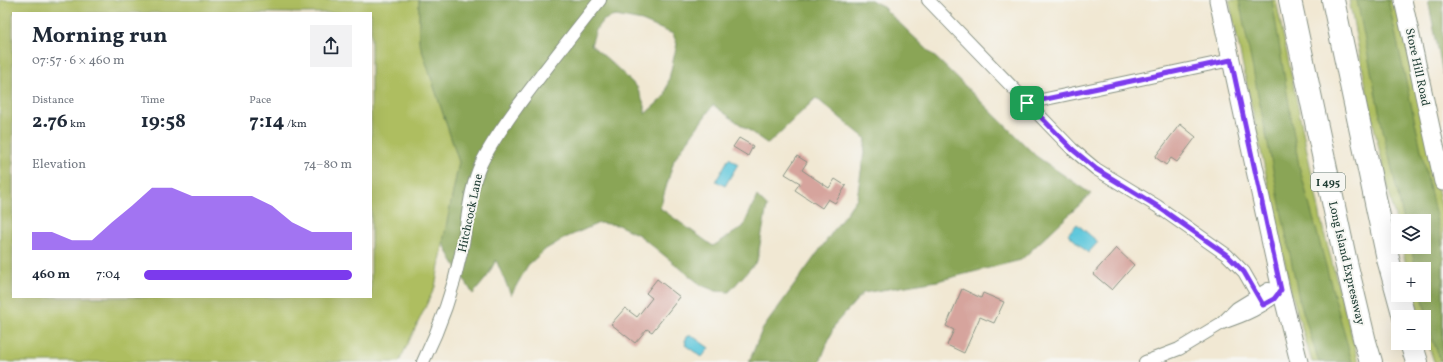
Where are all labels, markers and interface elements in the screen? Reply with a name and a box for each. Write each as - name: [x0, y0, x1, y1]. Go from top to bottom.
- text: Morning run: [32, 21, 167, 52]
- button: share: [310, 25, 352, 67]
- street label: Store Hill Road: [1401, 27, 1433, 108]
- text: 07:57 · 6 × 460 m: [32, 52, 125, 70]
- pin: [1010, 86, 1044, 120]
- icon: arrive: [1016, 92, 1038, 114]
- text: Distance: [32, 93, 74, 108]
- text: Time: [141, 93, 165, 108]
- text: Pace: [249, 93, 271, 108]
- text: 2.76: [32, 108, 68, 136]
- text: 19:58: [141, 108, 186, 136]
- text: 7:14: [249, 108, 285, 136]
- text: km: [68, 117, 86, 132]
- text: /km: [285, 117, 307, 132]
- text: Elevation: [32, 156, 86, 174]
- text: 74–80 m: [304, 156, 352, 174]
- street label: Hitchcock Lane: [455, 172, 487, 254]
- road number: I 495: [1311, 173, 1345, 191]
- street label: Long Island Expressway: [1324, 200, 1368, 327]
- map controls: [1391, 214, 1431, 350]
- button: layers: [1391, 214, 1431, 254]
- button: +: [1391, 262, 1431, 302]
- text: 460 m: [32, 266, 70, 284]
- text: 7:04: [96, 266, 121, 284]
- button: −: [1391, 310, 1431, 350]

